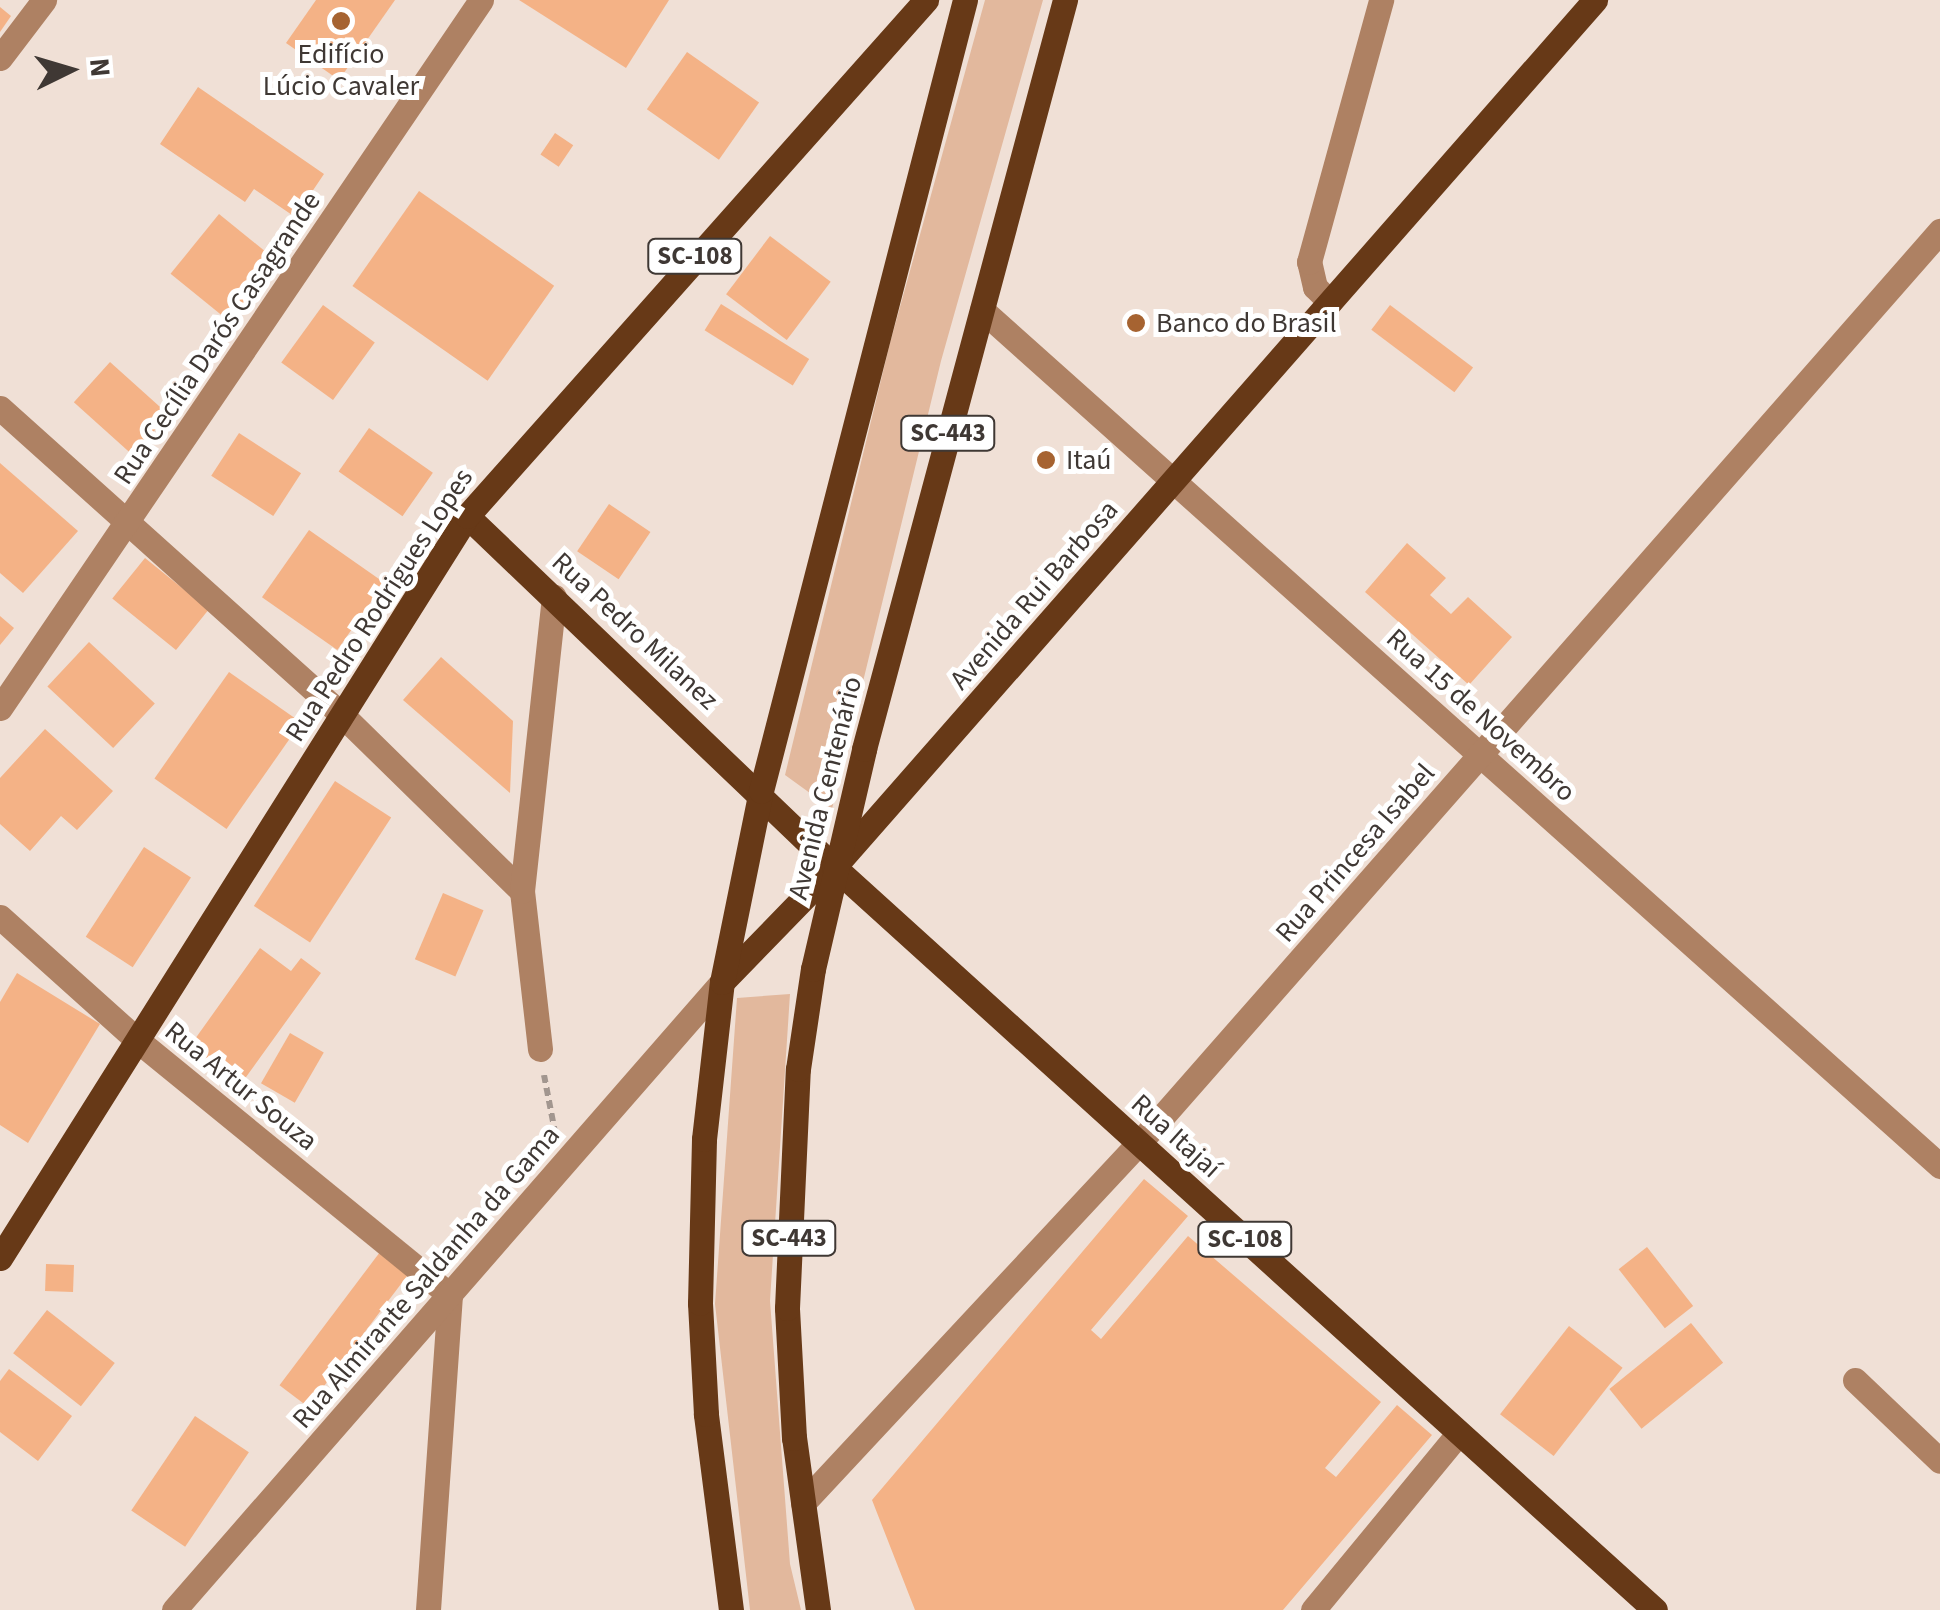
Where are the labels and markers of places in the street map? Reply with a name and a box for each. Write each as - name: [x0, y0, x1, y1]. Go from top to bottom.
- marker: Edifício Lúcio Cavaler: [330, 10, 352, 32]
- place label: Edifício Lúcio Cavaler: [263, 37, 419, 103]
- place label: Banco do Brasil: [1156, 306, 1337, 340]
- marker: Banco do Brasil: [1125, 312, 1147, 334]
- place label: Itaú: [1066, 443, 1112, 477]
- marker: Itaú: [1035, 449, 1057, 471]

